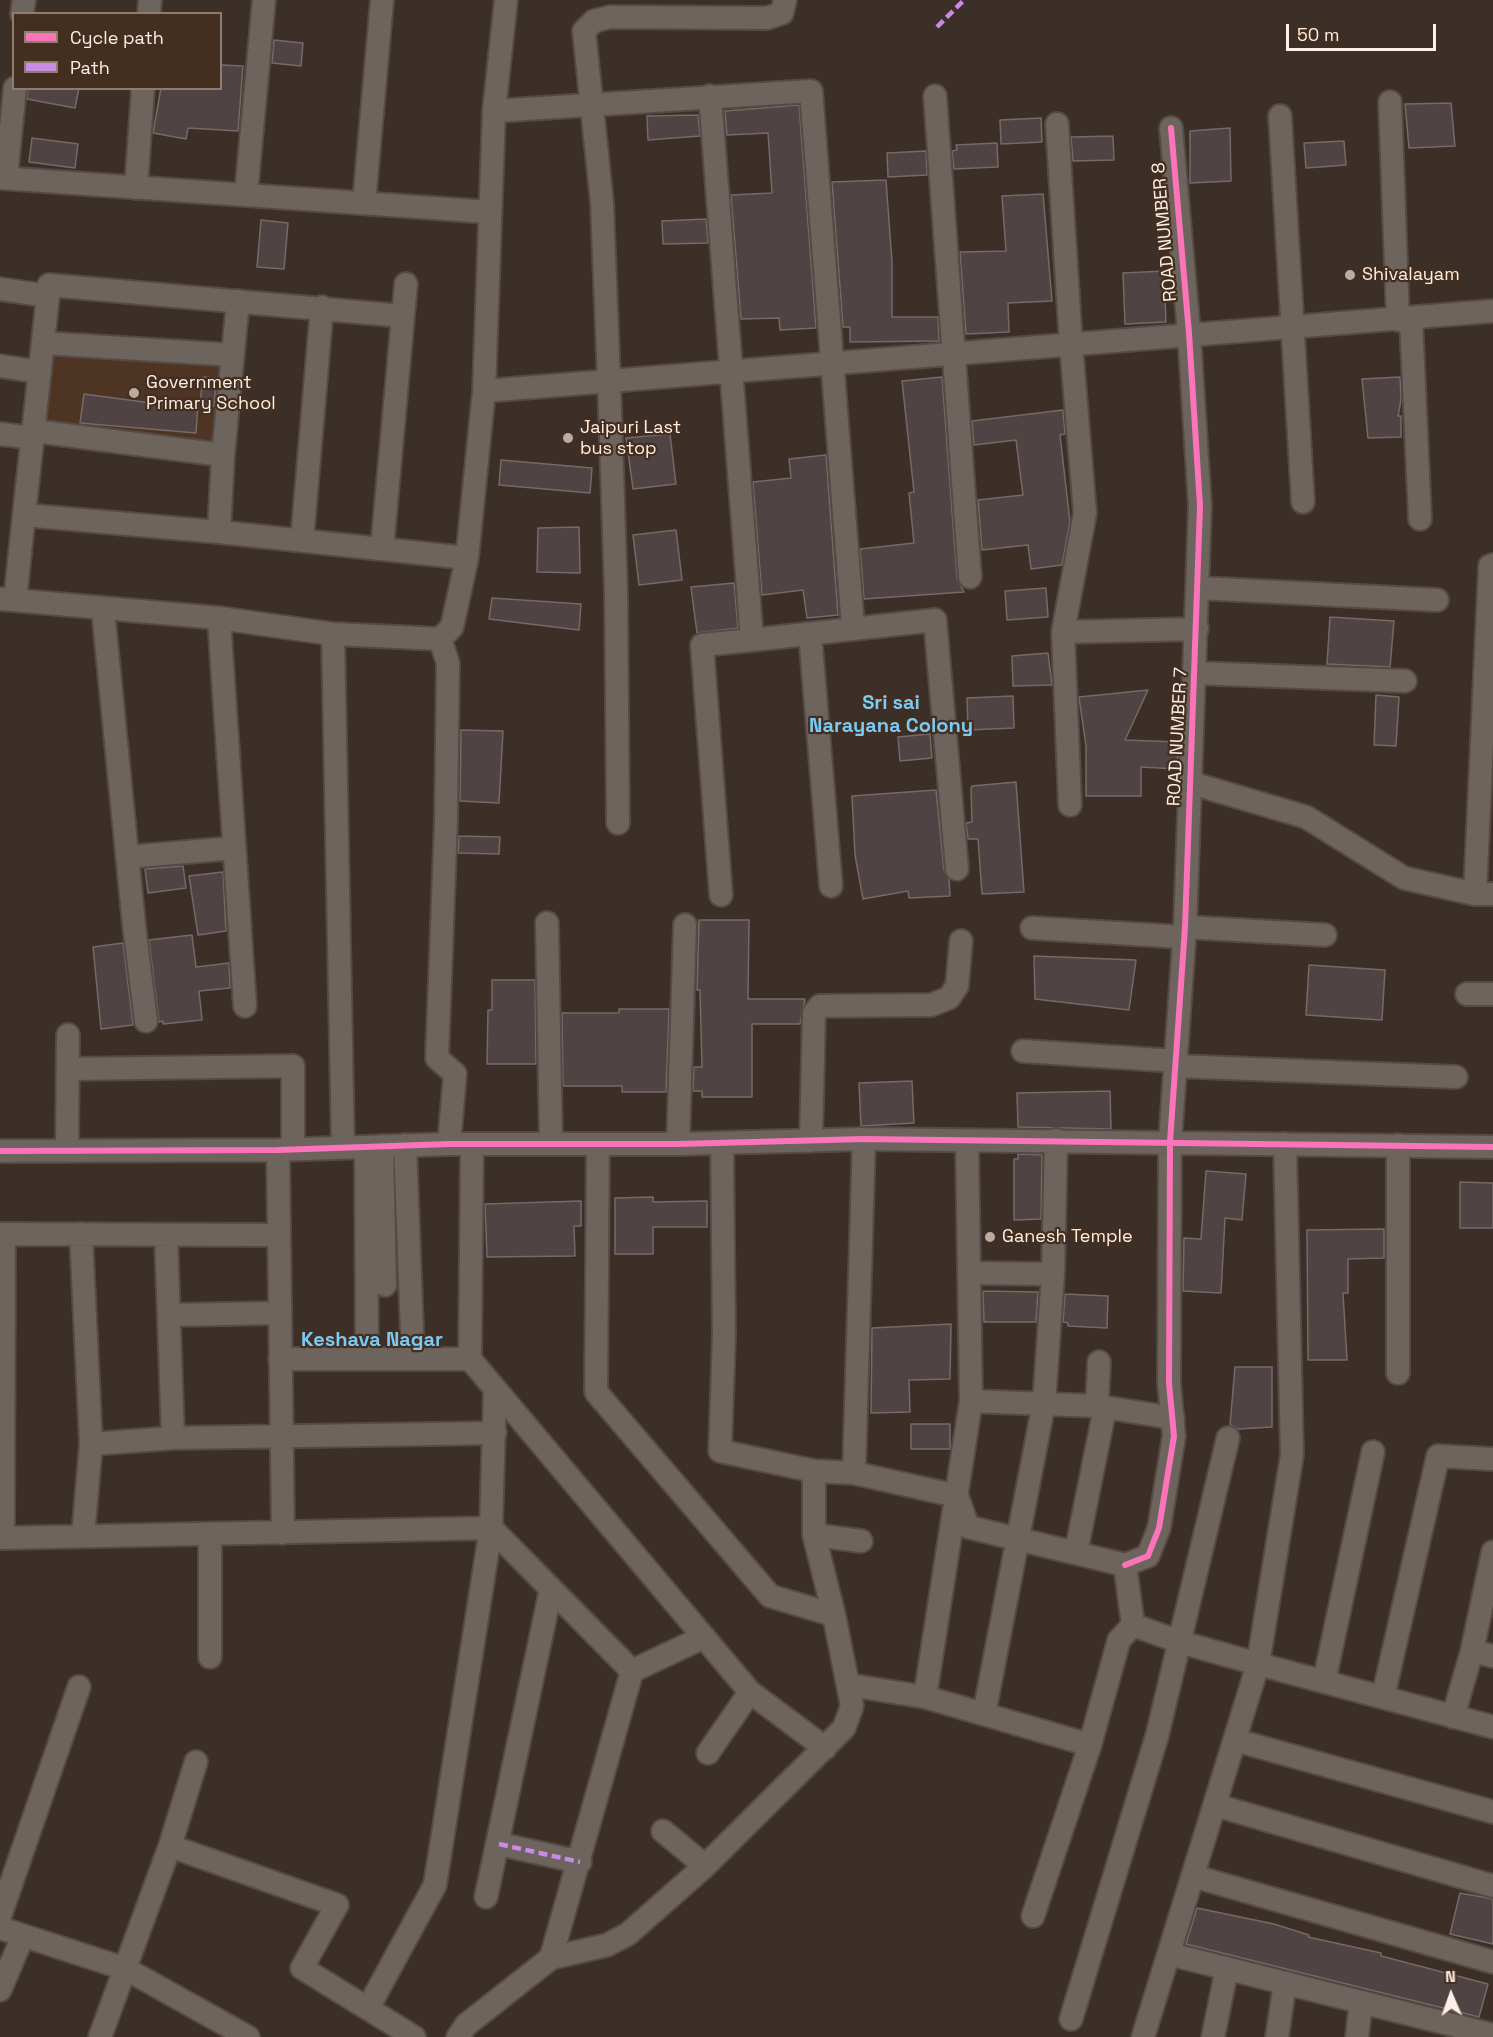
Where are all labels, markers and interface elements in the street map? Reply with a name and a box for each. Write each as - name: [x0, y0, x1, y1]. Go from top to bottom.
- legend: [12, 12, 222, 90]
- scale bar: [1289, 12, 1439, 50]
- text: 50 m: [1297, 23, 1339, 46]
- text: Cycle path: [70, 26, 164, 49]
- text: Path: [70, 56, 110, 79]
- street label: ROAD NUMBER 8: [1148, 161, 1182, 303]
- place label: Shivalayam: [1362, 264, 1460, 286]
- marker: Shivalayam: [1343, 268, 1357, 282]
- place label: Government Primary School: [146, 372, 276, 415]
- marker: Government Primary School: [127, 386, 141, 400]
- place label: Jaipuri Last bus stop: [580, 417, 681, 460]
- marker: Jaipuri Last bus stop: [561, 431, 575, 445]
- street label: ROAD NUMBER 7: [1164, 667, 1192, 807]
- district label: Sri sai Narayana Colony: [809, 692, 973, 739]
- place label: Ganesh Temple: [1002, 1226, 1133, 1248]
- marker: Ganesh Temple: [983, 1230, 997, 1244]
- district label: Keshava Nagar: [301, 1329, 443, 1353]
- north arrow: [1421, 1965, 1481, 2025]
- text: N: [1445, 1966, 1456, 1987]

